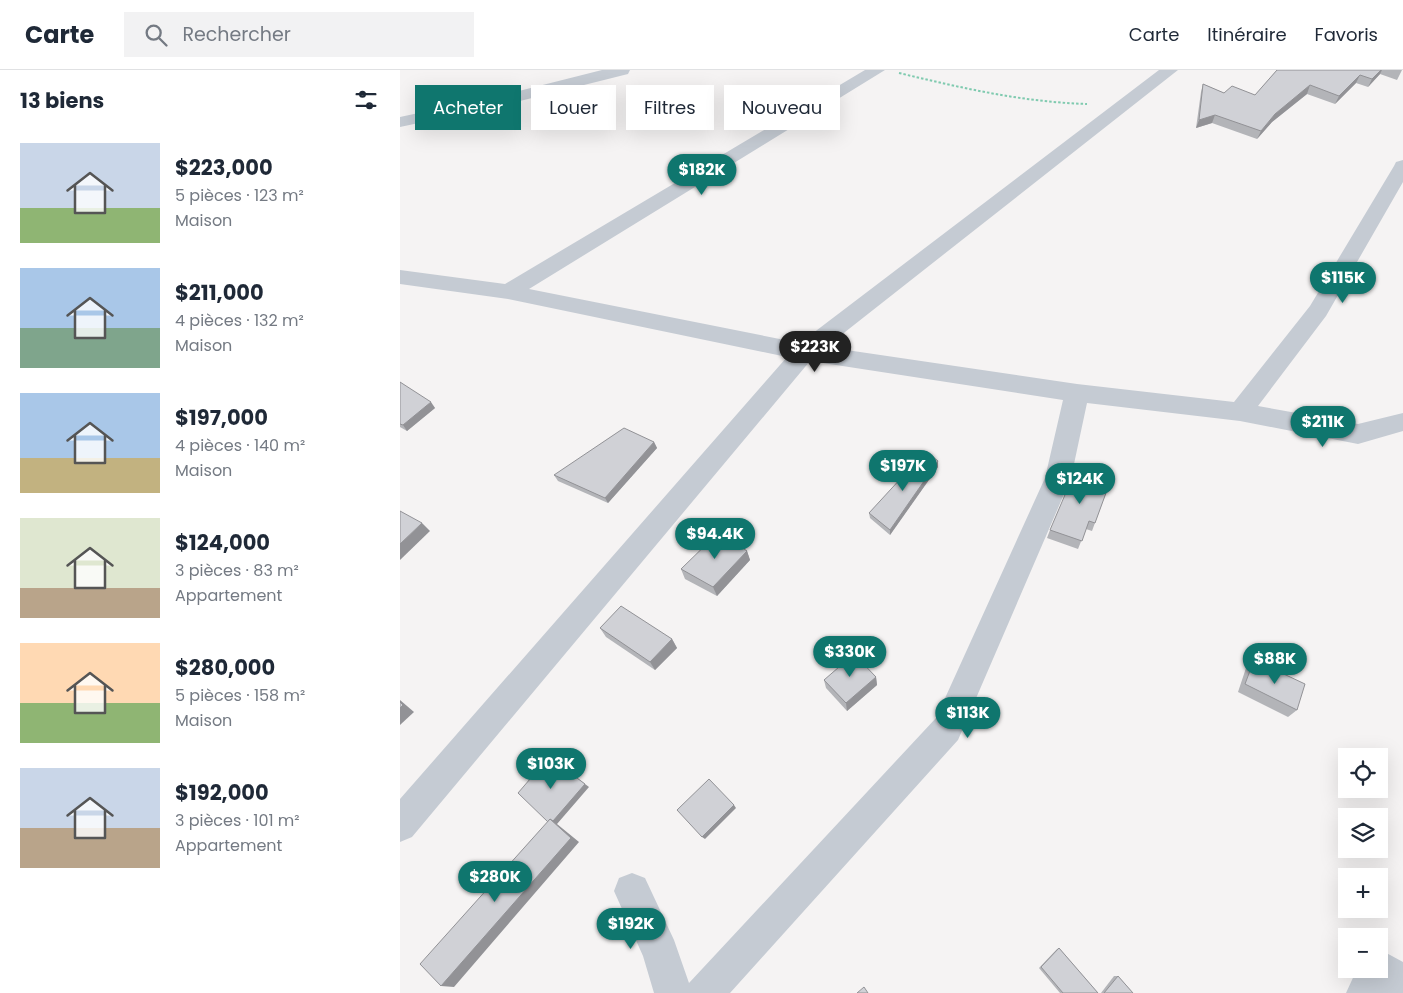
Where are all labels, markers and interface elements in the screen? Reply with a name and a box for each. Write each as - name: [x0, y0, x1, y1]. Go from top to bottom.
- search box: [124, 12, 474, 57]
- text: Carte: [25, 18, 94, 51]
- icon: search: [142, 21, 170, 49]
- text: Rechercher: [182, 21, 291, 48]
- text: Carte: [1129, 22, 1179, 47]
- text: Itinéraire: [1207, 22, 1287, 47]
- text: Favoris: [1315, 22, 1378, 47]
- chip: Acheter: [415, 85, 521, 130]
- chip: Louer: [531, 85, 616, 130]
- chip: Filtres: [626, 85, 714, 130]
- chip: Nouveau: [724, 85, 840, 130]
- text: 13 biens: [20, 86, 104, 115]
- icon: filters: [352, 86, 380, 114]
- text: $223,000: [175, 153, 273, 182]
- pin: $182K: [667, 154, 737, 196]
- text: $182K: [678, 158, 726, 181]
- icon: home: [60, 163, 120, 223]
- text: 5 pièces · 123 m²: [175, 184, 304, 207]
- text: Maison: [175, 209, 232, 232]
- pin: $115K: [1308, 262, 1378, 304]
- text: $115K: [1321, 266, 1365, 289]
- text: $211,000: [175, 278, 264, 307]
- icon: home: [60, 288, 120, 348]
- text: 4 pièces · 132 m²: [175, 309, 304, 332]
- pin: $223K: [780, 330, 850, 373]
- text: Maison: [175, 334, 232, 357]
- text: $223K: [790, 335, 840, 358]
- text: $197,000: [175, 403, 268, 432]
- pin: $211K: [1288, 406, 1358, 448]
- text: $211K: [1302, 410, 1344, 433]
- icon: home: [60, 413, 120, 473]
- text: 4 pièces · 140 m²: [175, 434, 305, 457]
- pin: $197K: [868, 450, 938, 492]
- text: $197K: [880, 454, 926, 477]
- text: Maison: [175, 459, 232, 482]
- pin: $124K: [1045, 462, 1115, 505]
- text: $124K: [1056, 467, 1104, 490]
- pin: $94.4K: [674, 518, 756, 560]
- text: $94.4K: [686, 522, 744, 545]
- text: $124,000: [175, 528, 270, 557]
- icon: home: [60, 538, 120, 598]
- text: 3 pièces · 83 m²: [175, 559, 299, 582]
- text: Appartement: [175, 584, 282, 607]
- pin: $330K: [815, 636, 885, 678]
- text: $330K: [824, 640, 876, 663]
- pin: $88K: [1245, 642, 1305, 685]
- text: $88K: [1254, 647, 1296, 670]
- text: $280,000: [175, 653, 275, 682]
- icon: home: [60, 663, 120, 723]
- text: 5 pièces · 158 m²: [175, 684, 305, 707]
- pin: $113K: [933, 696, 1003, 739]
- text: $113K: [946, 701, 990, 724]
- text: Maison: [175, 709, 232, 732]
- pin: $103K: [516, 748, 586, 790]
- map controls: [1338, 748, 1388, 978]
- button: locate: [1338, 748, 1388, 798]
- text: $103K: [527, 752, 575, 775]
- text: $192,000: [175, 778, 269, 807]
- icon: home: [60, 788, 120, 848]
- button: layers: [1338, 808, 1388, 858]
- text: 3 pièces · 101 m²: [175, 809, 300, 832]
- text: Appartement: [175, 834, 282, 857]
- pin: $280K: [460, 860, 530, 903]
- text: $280K: [469, 865, 521, 888]
- button: +: [1338, 868, 1388, 918]
- pin: $192K: [596, 908, 666, 950]
- text: $192K: [608, 912, 654, 935]
- button: −: [1338, 928, 1388, 978]

